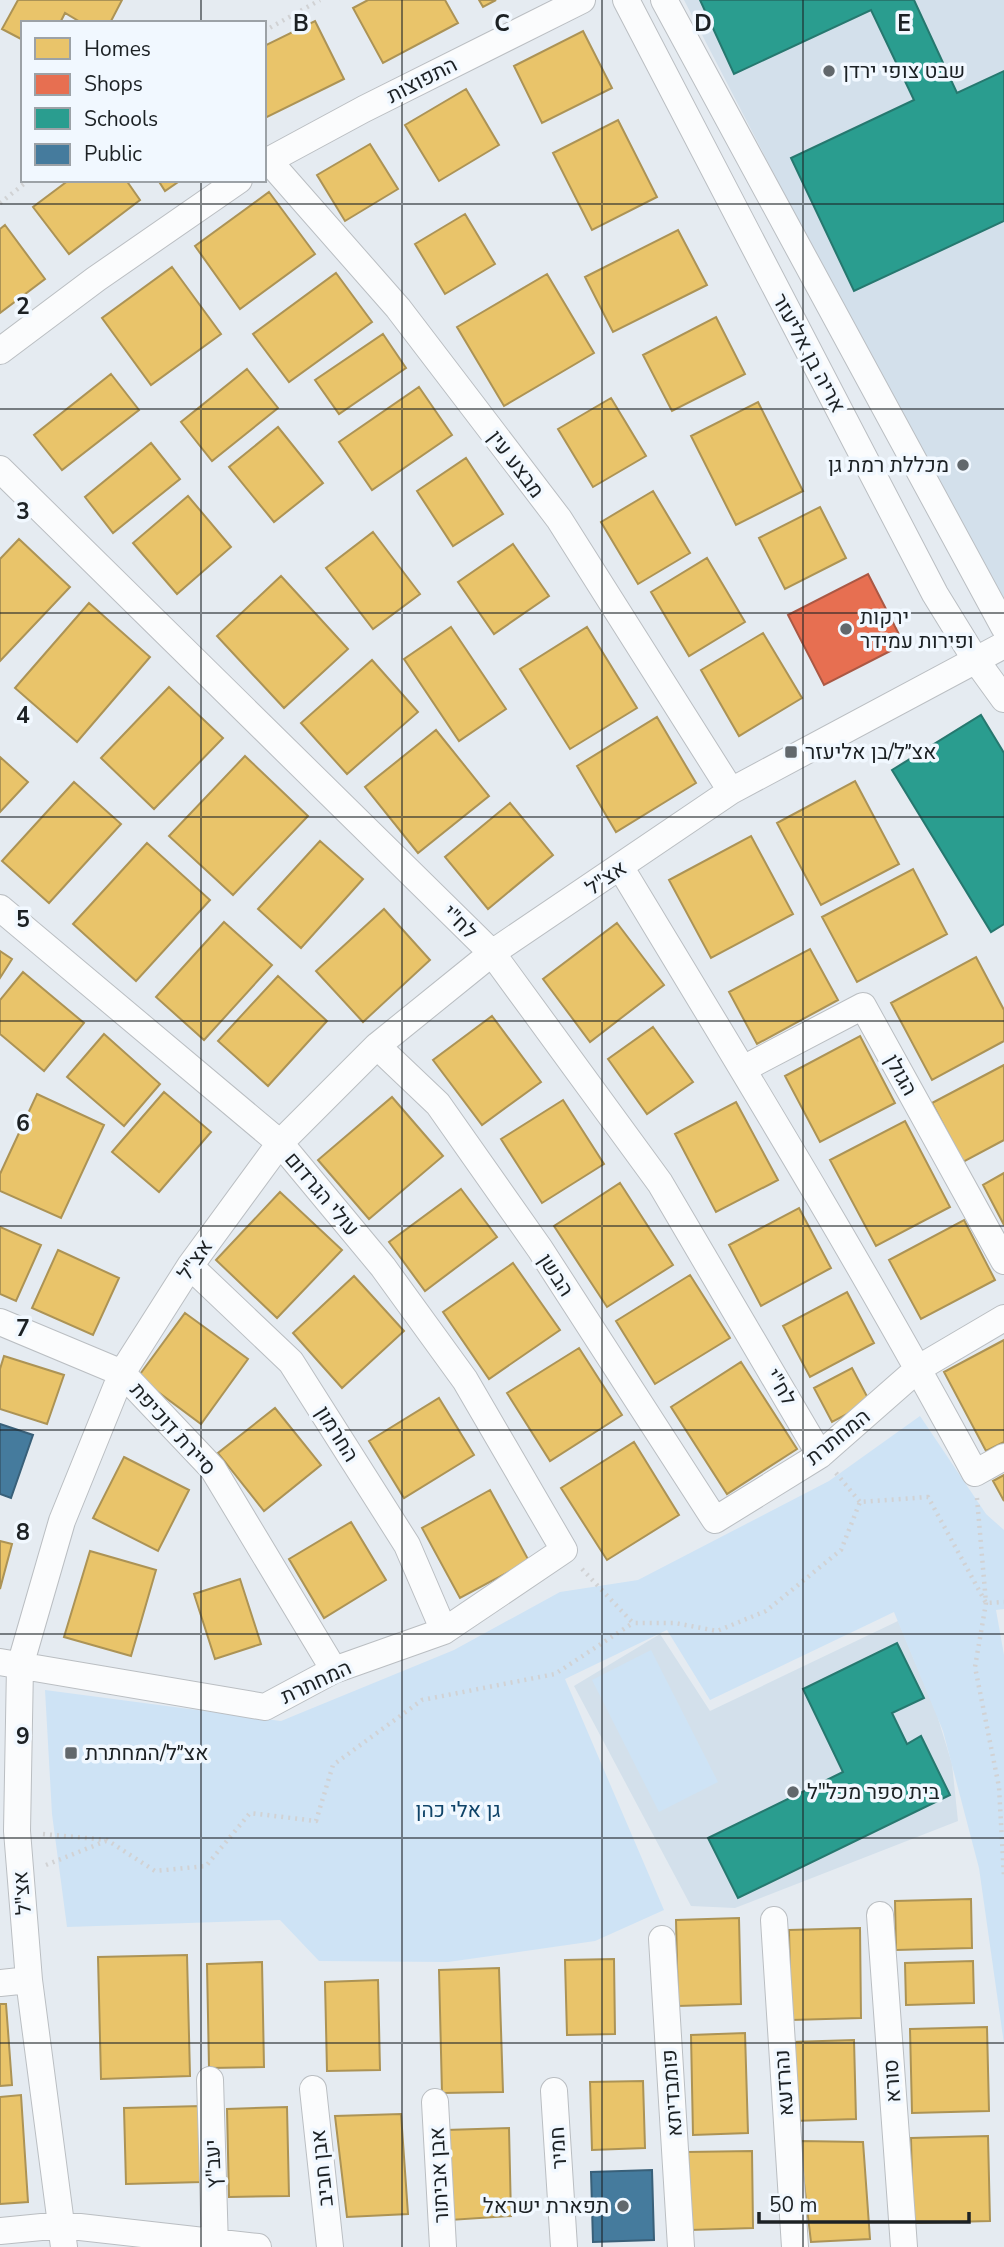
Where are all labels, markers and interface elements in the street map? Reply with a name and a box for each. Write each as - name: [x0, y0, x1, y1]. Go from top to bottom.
- text: B: [293, 8, 309, 39]
- text: C: [494, 8, 510, 39]
- text: D: [694, 8, 712, 39]
- text: E: [897, 8, 911, 39]
- legend: [21, 21, 266, 182]
- text: Homes: [84, 35, 151, 63]
- street label: התפוצות: [382, 50, 462, 110]
- place label: שבט צופי ירדן: [843, 57, 965, 85]
- marker: שבט צופי ירדן: [821, 63, 837, 79]
- text: Shops: [84, 70, 143, 98]
- text: Schools: [84, 105, 158, 133]
- text: Public: [84, 140, 142, 168]
- street label: אריה בן אליעזר: [766, 289, 852, 417]
- text: 2: [16, 291, 30, 322]
- street label: מבצע עין: [481, 424, 551, 504]
- place label: מכללת רמת גן: [828, 451, 949, 479]
- marker: מכללת רמת גן: [955, 457, 971, 473]
- text: 3: [16, 496, 30, 527]
- place label: ירקות ופירות עמידר: [860, 603, 974, 655]
- marker: ירקות ופירות עמידר: [838, 621, 854, 637]
- text: 4: [16, 700, 30, 731]
- place label: אצ״ל/בן אליעזר: [805, 738, 937, 766]
- marker: אצ״ל/בן אליעזר: [783, 744, 799, 760]
- street label: אצ"ל: [580, 854, 632, 902]
- street label: לח"י: [437, 899, 484, 946]
- text: 5: [16, 904, 30, 935]
- street label: הגולן: [878, 1049, 924, 1101]
- text: 6: [16, 1108, 30, 1139]
- street label: עולי הגרדום: [278, 1146, 366, 1242]
- street label: אצ"ל: [171, 1234, 219, 1286]
- street label: הבשן: [532, 1248, 580, 1302]
- text: 7: [16, 1313, 30, 1344]
- street label: לח"י: [759, 1363, 803, 1411]
- street label: סיירת דוכיפת: [124, 1377, 222, 1481]
- street label: החרמון: [309, 1401, 365, 1467]
- street label: המחתרת: [800, 1403, 876, 1471]
- text: 8: [16, 1517, 30, 1548]
- street label: המחתרת: [276, 1653, 356, 1711]
- text: 9: [16, 1721, 30, 1752]
- place label: אצ״ל/המחתרת: [85, 1739, 209, 1767]
- marker: אצ״ל/המחתרת: [63, 1745, 79, 1761]
- place label: בית ספר מכל"ל: [807, 1778, 940, 1806]
- marker: בית ספר מכל"ל: [785, 1784, 801, 1800]
- park label: גן אלי כהן: [415, 1796, 501, 1824]
- street label: אצ"ל: [6, 1870, 38, 1916]
- street label: פומבדיתא: [655, 2048, 689, 2138]
- street label: נהרדעא: [768, 2049, 800, 2117]
- street label: סורא: [877, 2058, 907, 2104]
- street label: אבן אביתור: [422, 2126, 456, 2224]
- street label: חמיר: [543, 2126, 573, 2170]
- street label: אבן חביב: [304, 2128, 340, 2208]
- street label: יעב"ץ: [198, 2139, 228, 2189]
- scale bar: [759, 2180, 969, 2224]
- text: 50 m: [769, 2191, 818, 2219]
- place label: תפארת ישראל: [483, 2192, 609, 2220]
- marker: תפארת ישראל: [615, 2198, 631, 2214]

